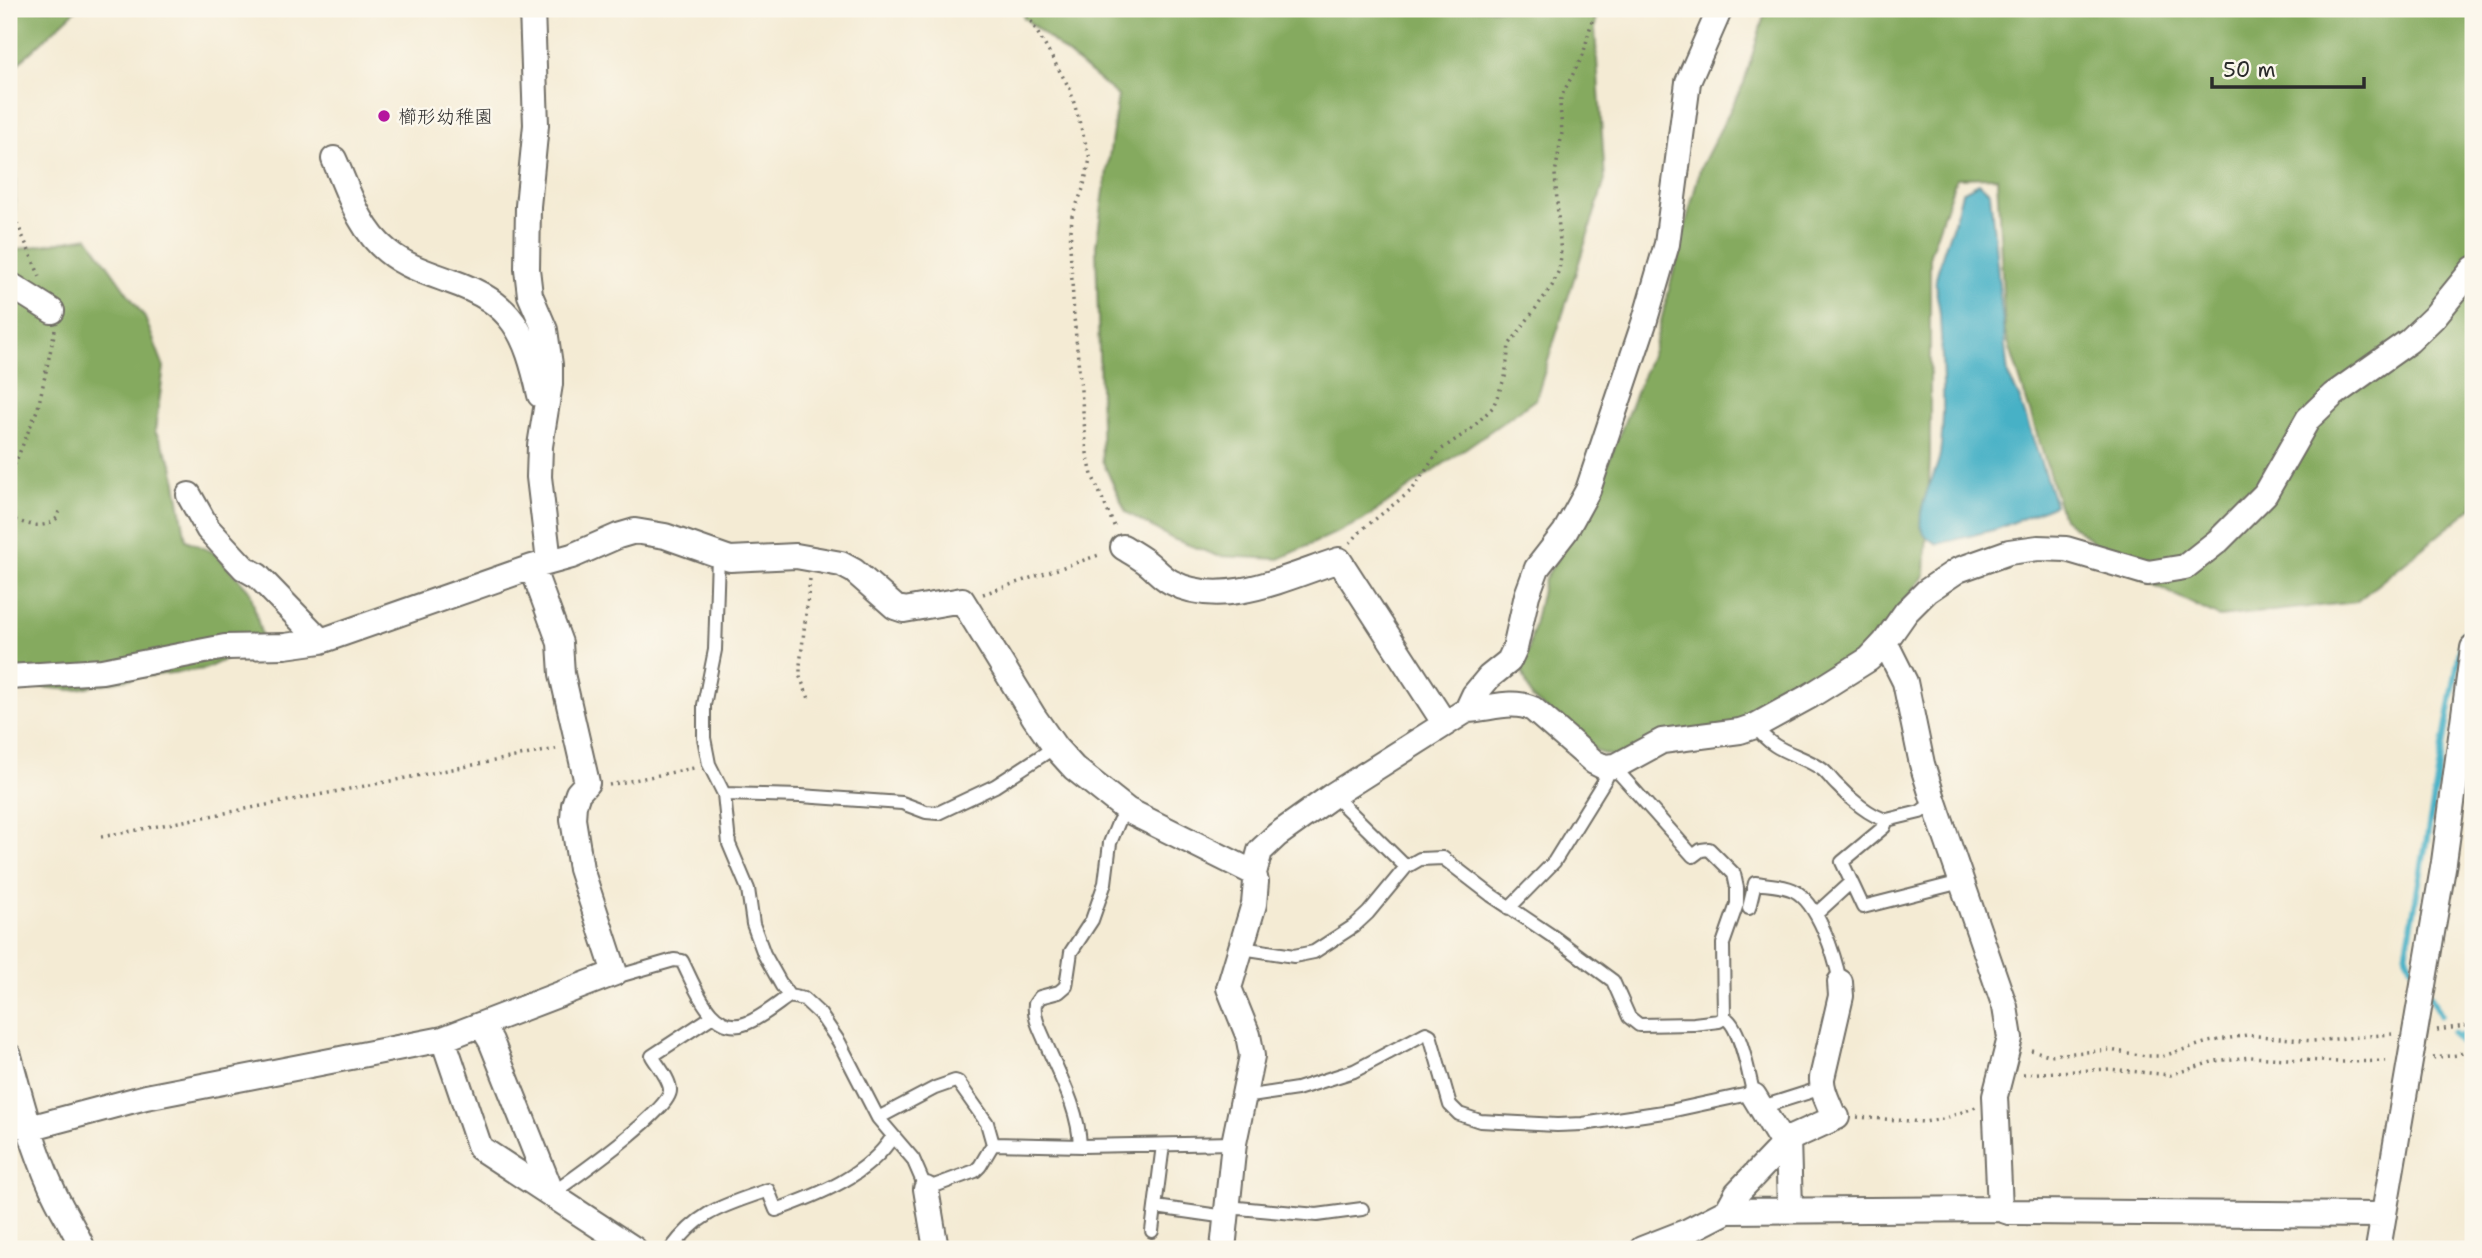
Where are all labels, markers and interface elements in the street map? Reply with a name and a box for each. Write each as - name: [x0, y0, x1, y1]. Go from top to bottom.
- scale bar: [2212, 46, 2365, 90]
- text: 50 m: [2223, 56, 2276, 84]
- place label: 櫛形幼稚園: [398, 104, 493, 129]
- marker: 櫛形幼稚園: [376, 108, 392, 124]

